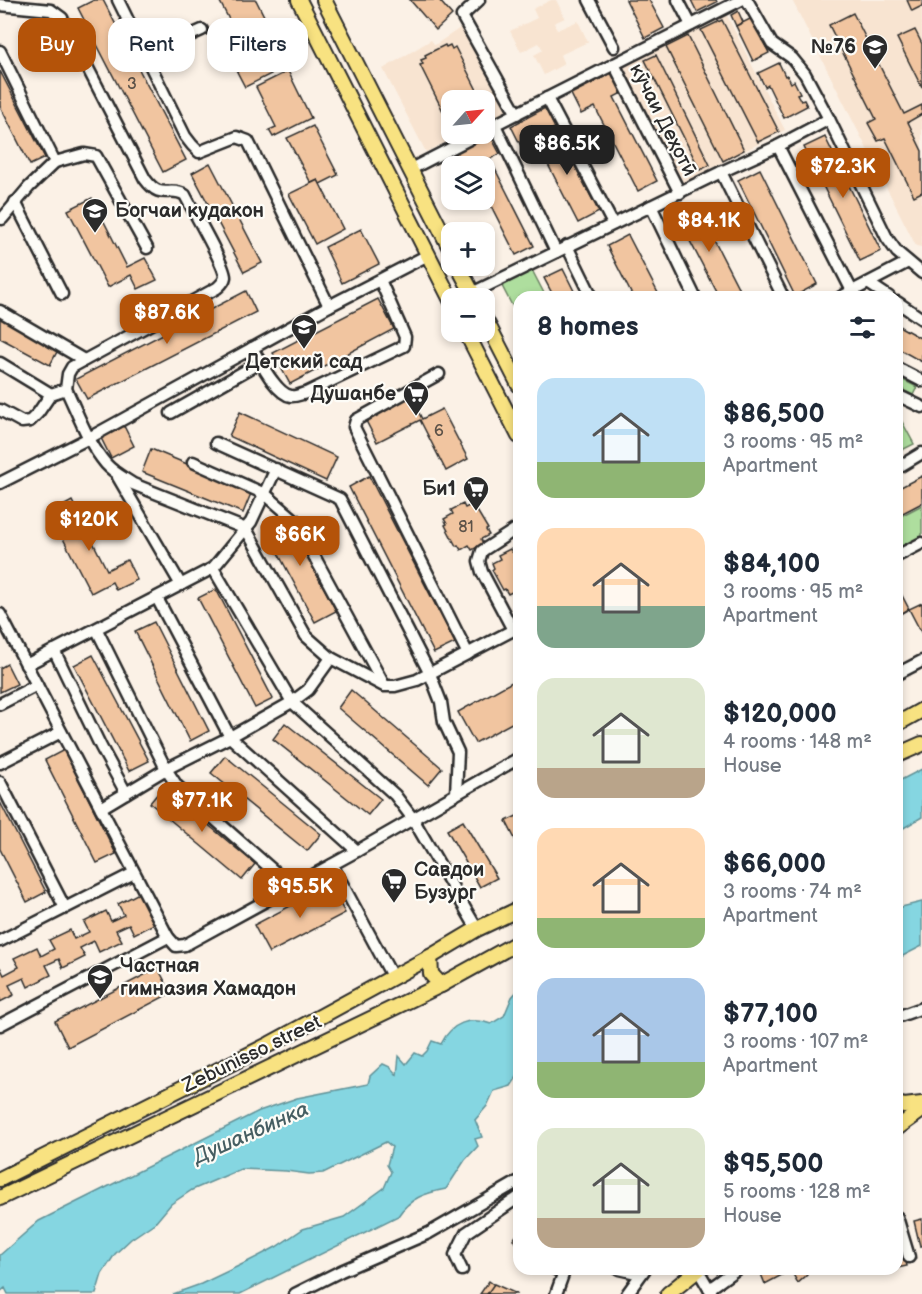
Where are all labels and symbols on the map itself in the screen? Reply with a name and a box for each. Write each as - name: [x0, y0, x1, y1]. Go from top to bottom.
- school or university icon: №76: [860, 32, 890, 70]
- place label: №76: [811, 35, 856, 59]
- street label: кӯчаи Деҳотӣ: [624, 59, 702, 181]
- house number: 3: [127, 75, 137, 94]
- north arrow: [441, 90, 495, 144]
- pin: $86.5K: [518, 125, 616, 176]
- pin: $72.3K: [794, 148, 892, 199]
- school or university icon: Богчаи кудакон: [80, 196, 110, 234]
- place label: Богчаи кудакон: [115, 199, 264, 223]
- pin: $84.1K: [660, 202, 758, 253]
- pin: $87.6K: [118, 294, 216, 345]
- school or university icon: Детский сад: [289, 312, 319, 350]
- place label: Детский сад: [245, 350, 363, 374]
- supermarket icon: Душанбе: [401, 379, 431, 417]
- place label: Душанбе: [310, 382, 396, 406]
- house number: 6: [434, 422, 444, 441]
- supermarket icon: Би1: [461, 474, 491, 512]
- place label: Би1: [422, 477, 456, 501]
- pin: $120K: [47, 501, 131, 552]
- pin: $66K: [264, 516, 336, 567]
- house number: 81: [458, 518, 474, 537]
- pin: $77.1K: [153, 782, 251, 833]
- place label: Савдои Бузург: [414, 858, 484, 905]
- supermarket icon: Савдои Бузург: [379, 866, 409, 904]
- pin: $95.5K: [251, 868, 349, 919]
- place label: Частная гимназия Хамадон: [120, 954, 296, 1001]
- school or university icon: Частная гимназия Хамадон: [85, 962, 115, 1000]
- street label: Zebunisso street: [178, 1010, 325, 1098]
- water label: Душанбинка: [188, 1096, 313, 1170]

